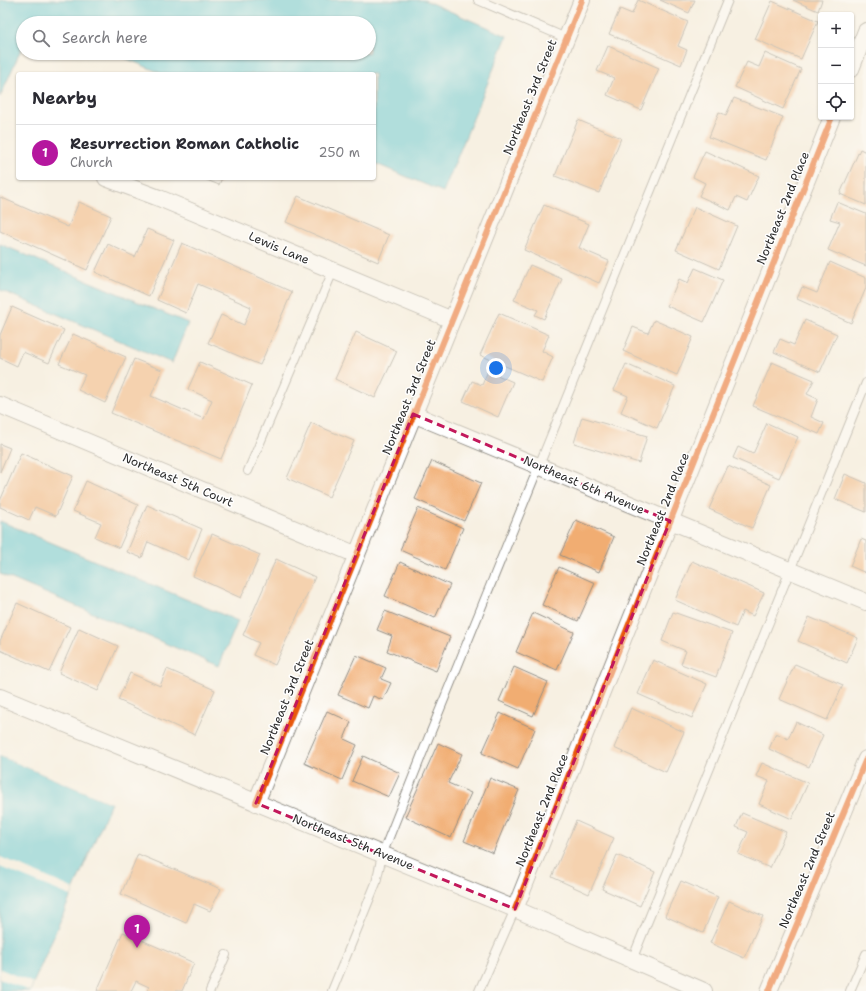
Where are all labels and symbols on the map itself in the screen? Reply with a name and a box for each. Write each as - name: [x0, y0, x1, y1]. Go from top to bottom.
- street label: Northeast 3rd Street: [499, 37, 561, 157]
- street label: Northeast 2nd Place: [753, 149, 813, 267]
- street label: Lewis Lane: [246, 228, 312, 268]
- street label: Northeast 3rd Street: [378, 337, 440, 457]
- your location: [486, 358, 506, 378]
- street label: Northeast 5th Court: [120, 449, 236, 511]
- street label: Northeast 2nd Place: [633, 450, 693, 568]
- street label: Northeast 6th Avenue: [521, 452, 647, 518]
- street label: Northeast 3rd Street: [256, 637, 318, 757]
- street label: Northeast 2nd Place: [512, 751, 572, 869]
- street label: Northeast 2nd Street: [775, 809, 839, 931]
- street label: Northeast 5th Avenue: [290, 810, 416, 874]
- pin: 1: [124, 915, 150, 948]

